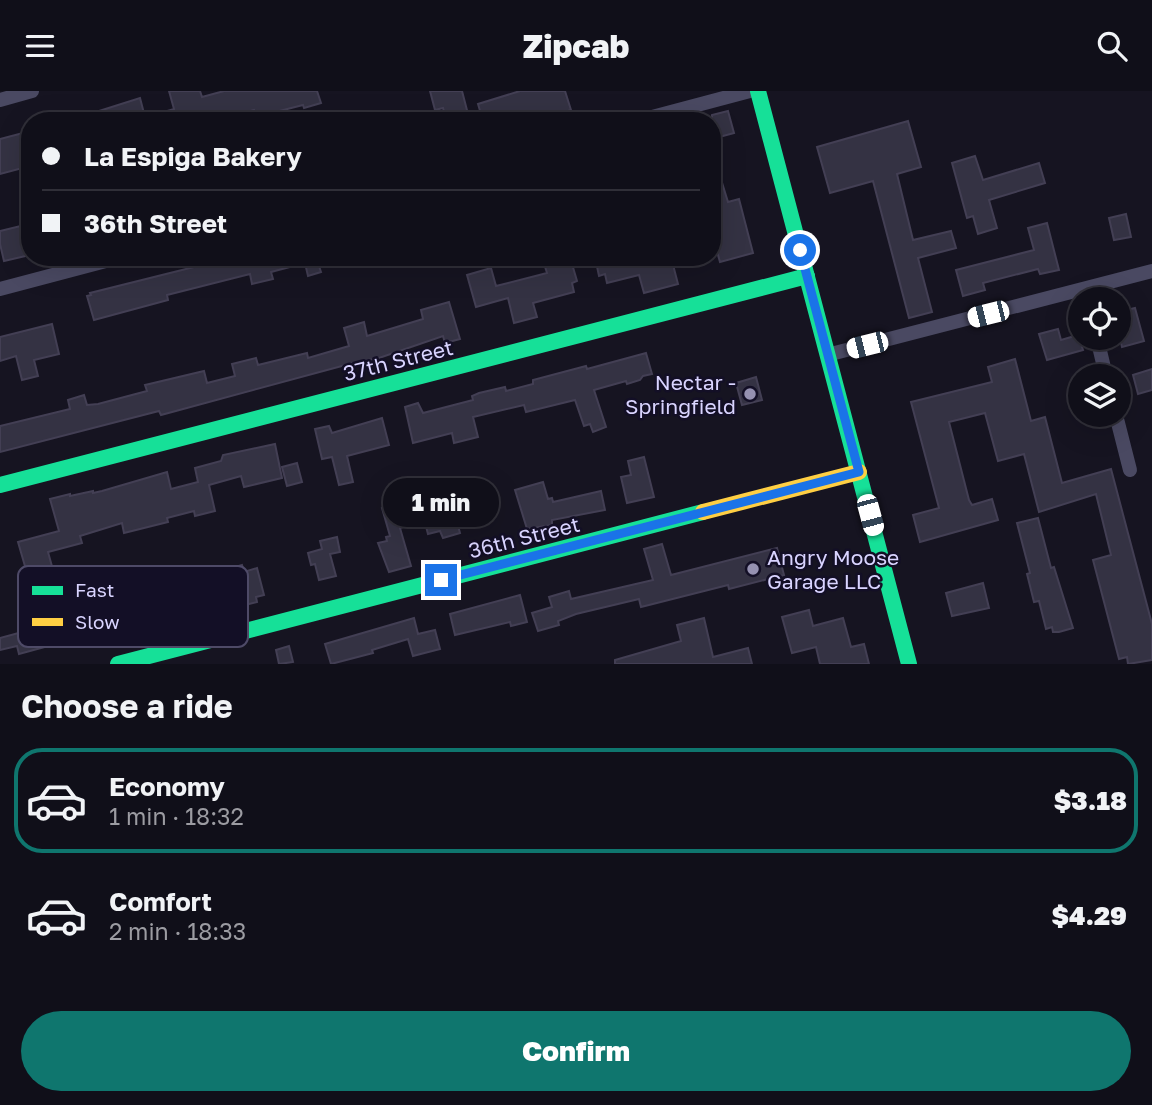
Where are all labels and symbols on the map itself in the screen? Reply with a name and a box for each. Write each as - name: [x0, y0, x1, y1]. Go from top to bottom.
- route start: [784, 234, 816, 266]
- car: [966, 299, 1011, 329]
- car: [845, 330, 890, 360]
- street label: 37th Street: [340, 334, 456, 386]
- place label: Nectar - Springfield: [625, 369, 736, 419]
- marker: Nectar - Springfield: [742, 386, 758, 402]
- callout: 1 min: [383, 479, 499, 527]
- car: [855, 492, 886, 538]
- street label: 36th Street: [466, 511, 582, 563]
- place label: Angry Moose Garage LLC: [767, 544, 899, 594]
- marker: Angry Moose Garage LLC: [745, 561, 761, 577]
- route end: [425, 564, 457, 596]
- legend: [18, 566, 248, 647]
- text: Fast: [75, 578, 114, 601]
- text: Slow: [75, 610, 120, 633]

